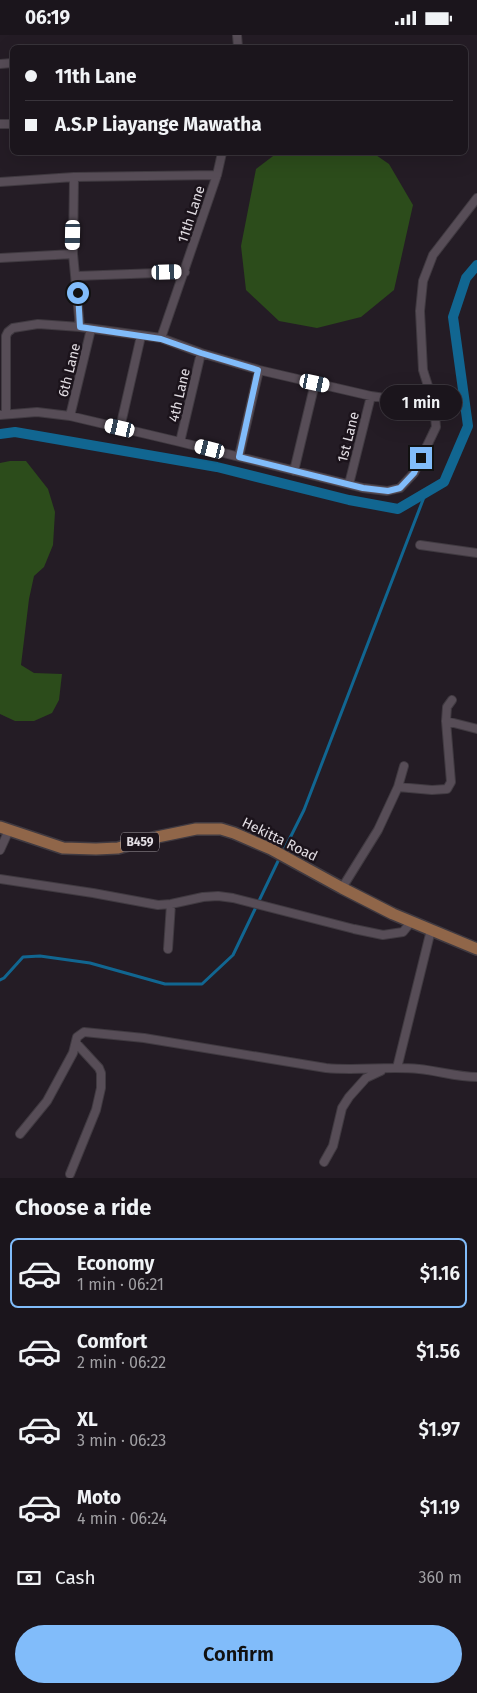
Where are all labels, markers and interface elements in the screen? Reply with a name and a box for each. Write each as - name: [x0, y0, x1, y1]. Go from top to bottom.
- text: 06:19: [25, 6, 70, 29]
- text: 11th Lane: [55, 65, 137, 88]
- text: A.S.P Liayange Mawatha: [55, 113, 262, 136]
- street label: 11th Lane: [174, 183, 209, 245]
- car: [65, 220, 80, 250]
- car: [151, 264, 182, 280]
- route start: [67, 282, 89, 304]
- street label: 6th Lane: [55, 342, 84, 399]
- street label: 4th Lane: [165, 367, 194, 424]
- car: [298, 373, 331, 393]
- callout: 1 min: [380, 385, 462, 421]
- text: 1 min: [402, 393, 440, 412]
- street label: 1st Lane: [334, 410, 363, 464]
- car: [103, 417, 136, 439]
- car: [193, 438, 226, 460]
- route end: [410, 447, 432, 469]
- street label: Hekitta Road: [239, 814, 320, 865]
- road number: B459: [121, 833, 159, 851]
- text: Choose a ride: [15, 1194, 151, 1221]
- icon: car: [17, 1251, 62, 1296]
- text: Economy: [77, 1252, 154, 1275]
- text: $1.16: [420, 1262, 460, 1285]
- text: 1 min · 06:21: [77, 1275, 164, 1294]
- icon: car: [17, 1329, 62, 1374]
- text: Comfort: [77, 1330, 147, 1353]
- text: $1.56: [416, 1340, 460, 1363]
- text: 2 min · 06:22: [77, 1353, 166, 1372]
- icon: car: [17, 1407, 62, 1452]
- text: XL: [77, 1408, 98, 1431]
- text: $1.97: [418, 1418, 460, 1441]
- text: 3 min · 06:23: [77, 1431, 166, 1450]
- icon: car: [17, 1485, 62, 1530]
- text: Moto: [77, 1486, 121, 1509]
- text: $1.19: [420, 1496, 460, 1519]
- text: 4 min · 06:24: [77, 1509, 167, 1528]
- icon: cash: [15, 1564, 43, 1592]
- text: Cash: [55, 1566, 96, 1589]
- text: 360 m: [419, 1568, 462, 1587]
- button: Confirm: [15, 1625, 462, 1683]

